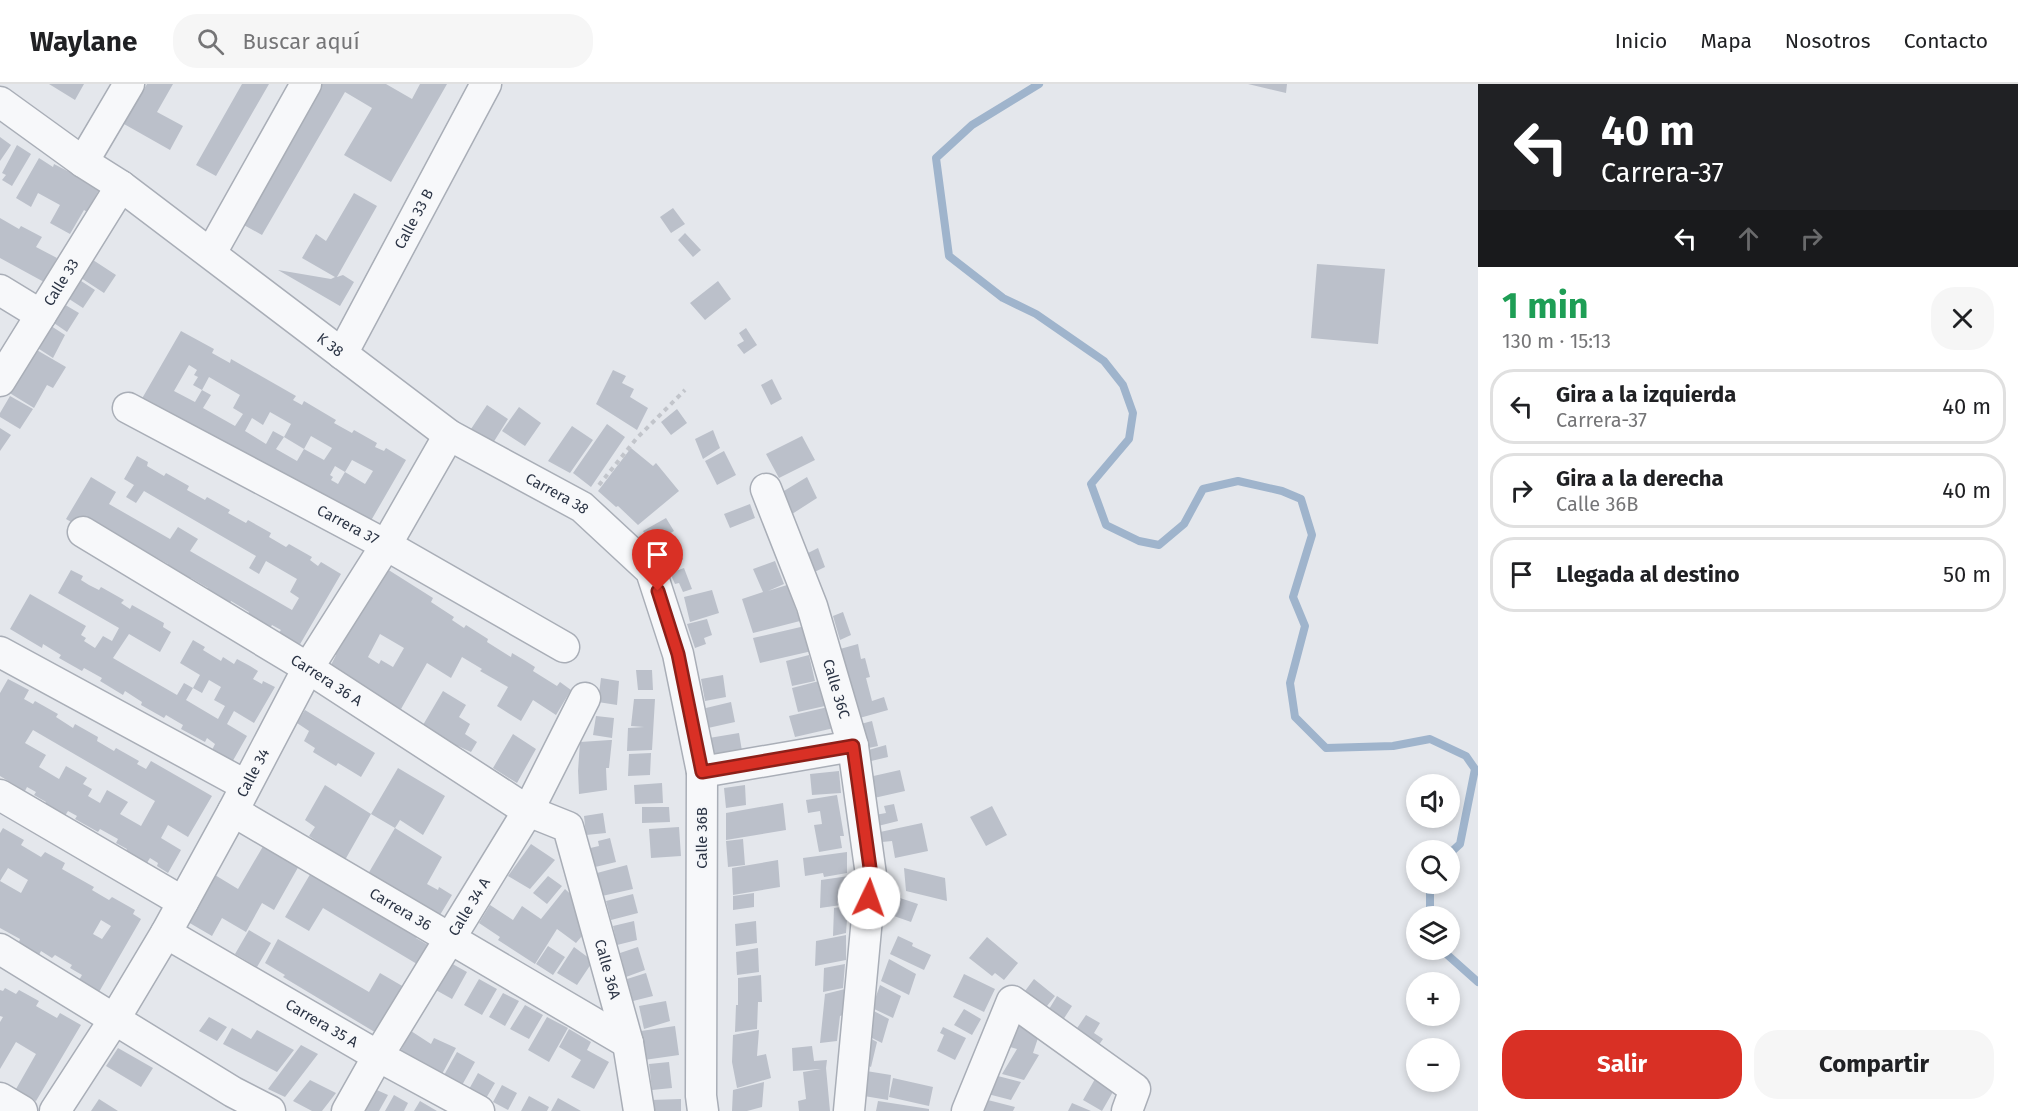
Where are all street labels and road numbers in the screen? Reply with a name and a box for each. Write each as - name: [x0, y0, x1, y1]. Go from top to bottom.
- street label: Calle 33 B: [391, 186, 437, 252]
- street label: Calle 33: [40, 256, 83, 309]
- street label: K 38: [313, 329, 347, 361]
- street label: Carrera 38: [522, 469, 593, 518]
- street label: Carrera 37: [314, 501, 382, 549]
- street label: Carrera 36 A: [287, 651, 366, 710]
- street label: Calle 36C: [819, 657, 854, 721]
- street label: Calle 34: [233, 745, 273, 800]
- street label: Calle 36B: [693, 807, 711, 869]
- street label: Calle 34 A: [445, 874, 494, 939]
- street label: Carrera 36: [366, 884, 434, 934]
- street label: Calle 36A: [591, 937, 624, 1002]
- street label: Carrera 35 A: [282, 995, 361, 1052]

